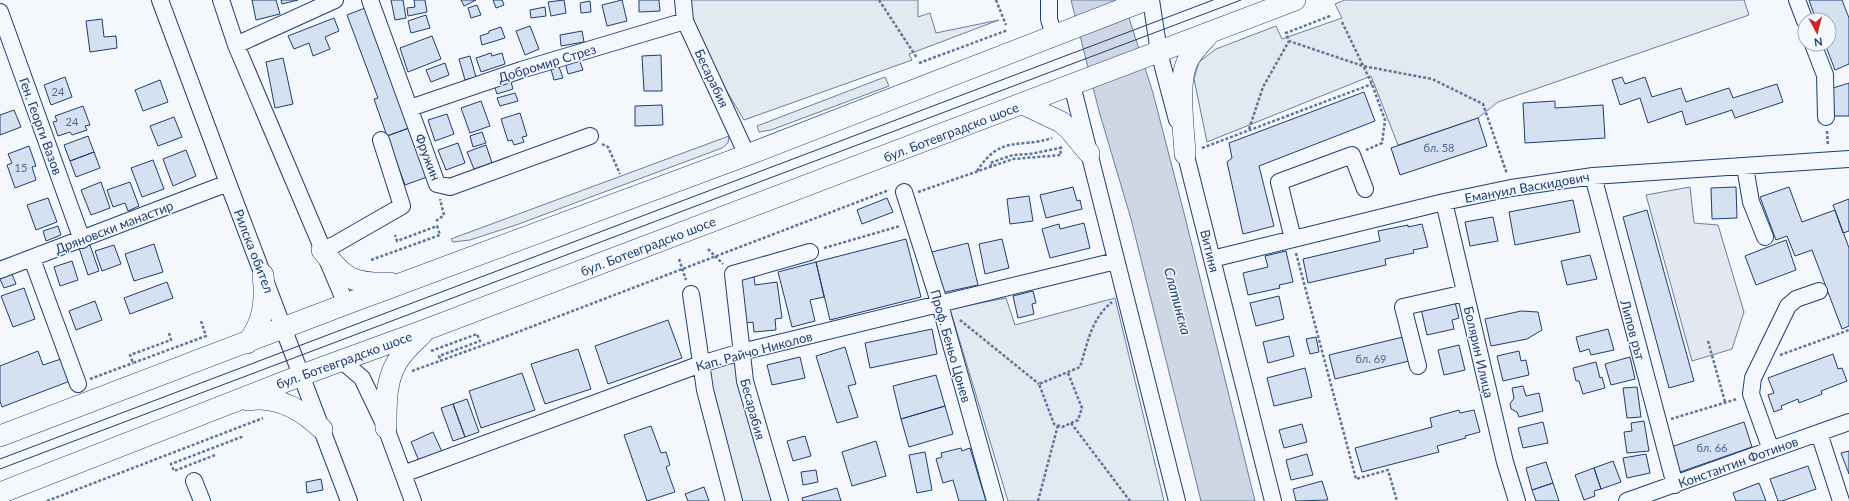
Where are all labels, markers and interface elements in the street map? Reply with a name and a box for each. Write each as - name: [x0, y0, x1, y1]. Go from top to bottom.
- north arrow: [1797, 12, 1837, 52]
- text: N: [1813, 35, 1823, 49]
- street label: Добромир Стрез: [496, 40, 598, 86]
- street label: Бесарабия: [691, 46, 733, 110]
- street label: Ген. Георги Вазов: [16, 75, 66, 177]
- house number: 24: [52, 85, 65, 98]
- street label: бул. Ботевградско шосе: [881, 99, 1021, 165]
- house number: 24: [66, 115, 79, 128]
- street label: Фружин: [412, 131, 444, 183]
- house number: бл. 58: [1424, 141, 1454, 154]
- house number: 15: [15, 161, 27, 174]
- street label: Емануил Васкидович: [1463, 168, 1591, 206]
- street label: Дряновски манастир: [53, 197, 175, 257]
- street label: Рилска обител: [231, 207, 277, 295]
- street label: бул. Ботевградско шосе: [578, 213, 718, 279]
- street label: Витиня: [1197, 228, 1223, 274]
- water label: Слатинска: [1161, 265, 1195, 337]
- street label: Проф. Беньо Цонев: [927, 288, 975, 404]
- street label: Липов рът: [1617, 297, 1649, 362]
- street label: Болярин Илица: [1461, 304, 1497, 400]
- street label: бул. Ботевградско шосе: [274, 328, 414, 392]
- street label: Кап. Райчо Николов: [694, 328, 814, 374]
- house number: бл. 69: [1356, 352, 1386, 365]
- street label: Бесарабия: [737, 377, 769, 441]
- street label: Константин Фотинов: [1676, 433, 1800, 491]
- house number: бл. 66: [1697, 441, 1727, 454]

